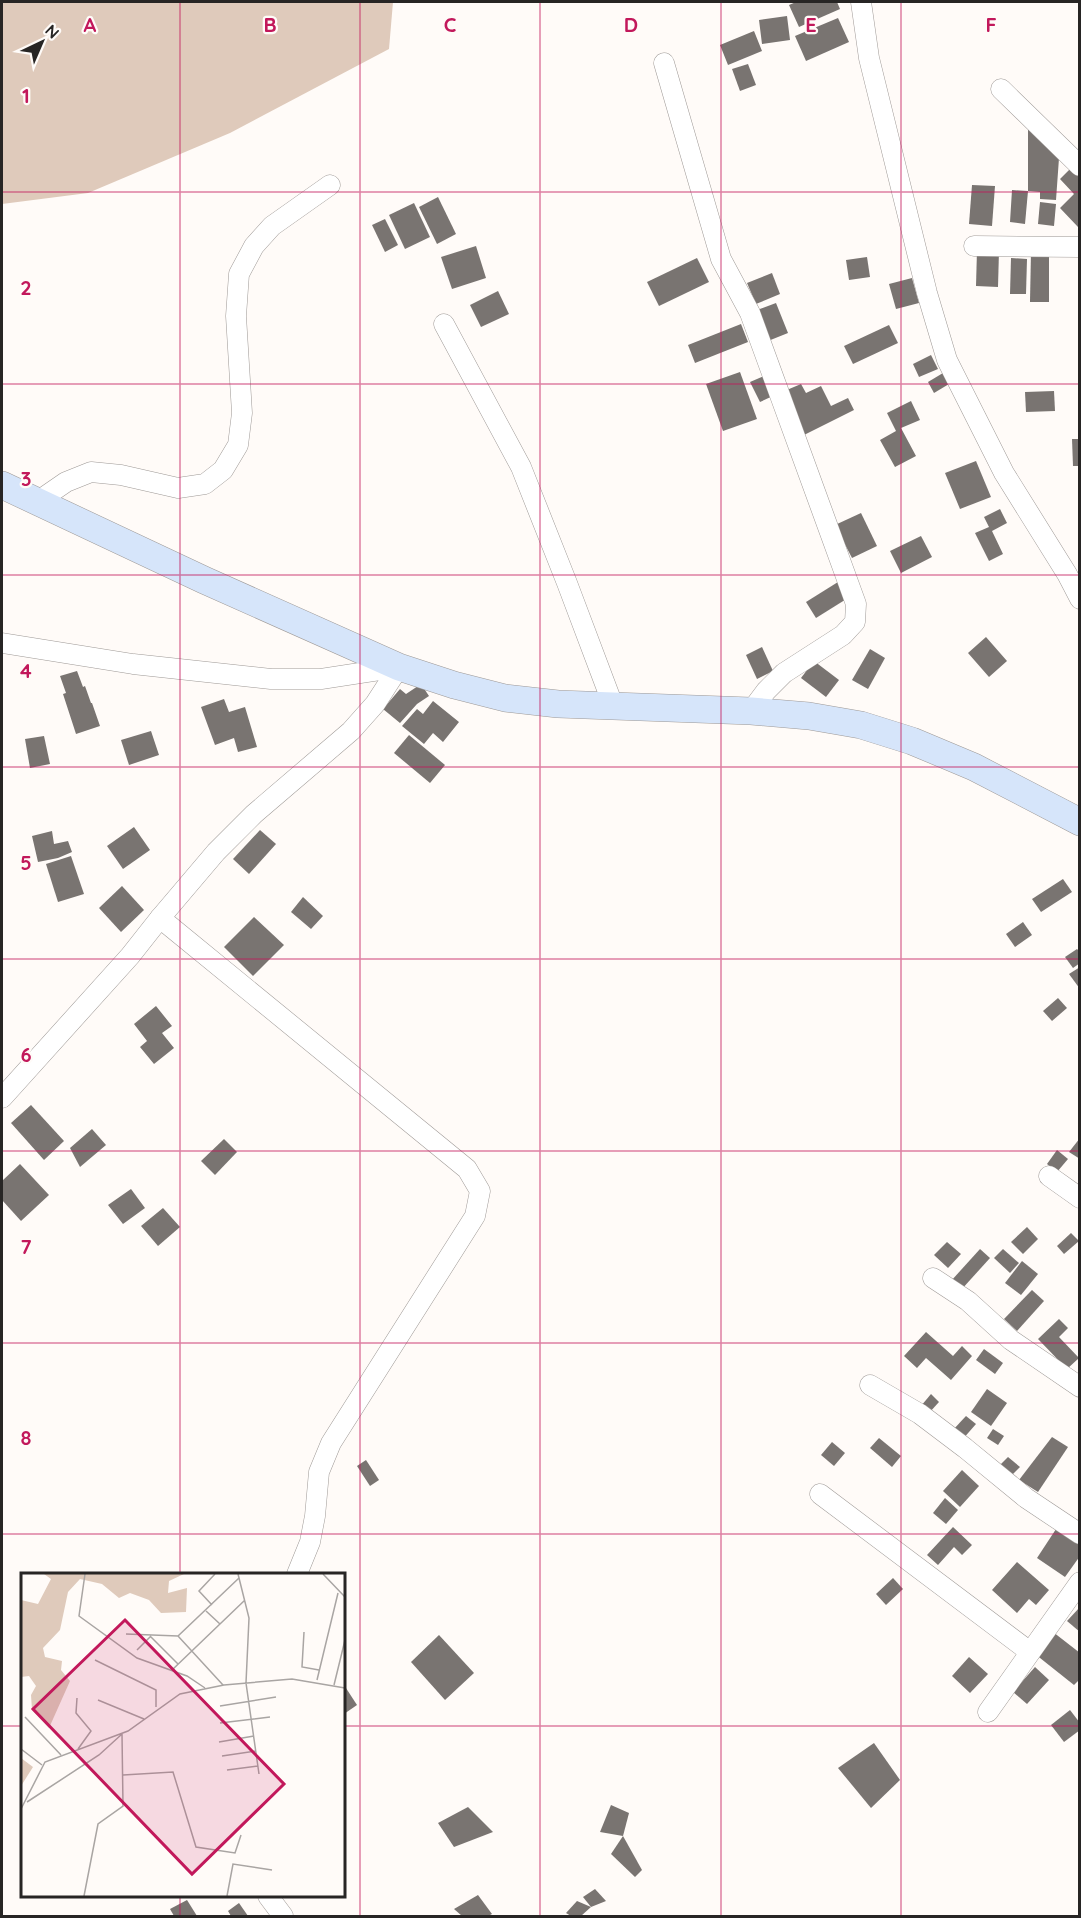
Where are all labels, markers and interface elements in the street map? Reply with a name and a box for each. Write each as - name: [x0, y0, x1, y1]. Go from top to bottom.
- north arrow: [12, 12, 72, 72]
- text: A: [84, 12, 97, 37]
- text: B: [263, 12, 277, 37]
- text: C: [444, 12, 457, 37]
- text: D: [624, 12, 638, 37]
- text: E: [805, 12, 817, 37]
- text: F: [985, 12, 997, 37]
- text: N: [41, 20, 64, 42]
- text: 1: [22, 83, 30, 108]
- text: 2: [20, 275, 32, 300]
- text: 3: [21, 466, 31, 491]
- text: 4: [20, 658, 32, 683]
- text: 5: [20, 850, 32, 875]
- text: 6: [20, 1042, 32, 1067]
- text: 7: [21, 1234, 32, 1259]
- text: 8: [21, 1425, 32, 1450]
- inset map: [21, 1573, 345, 1897]

